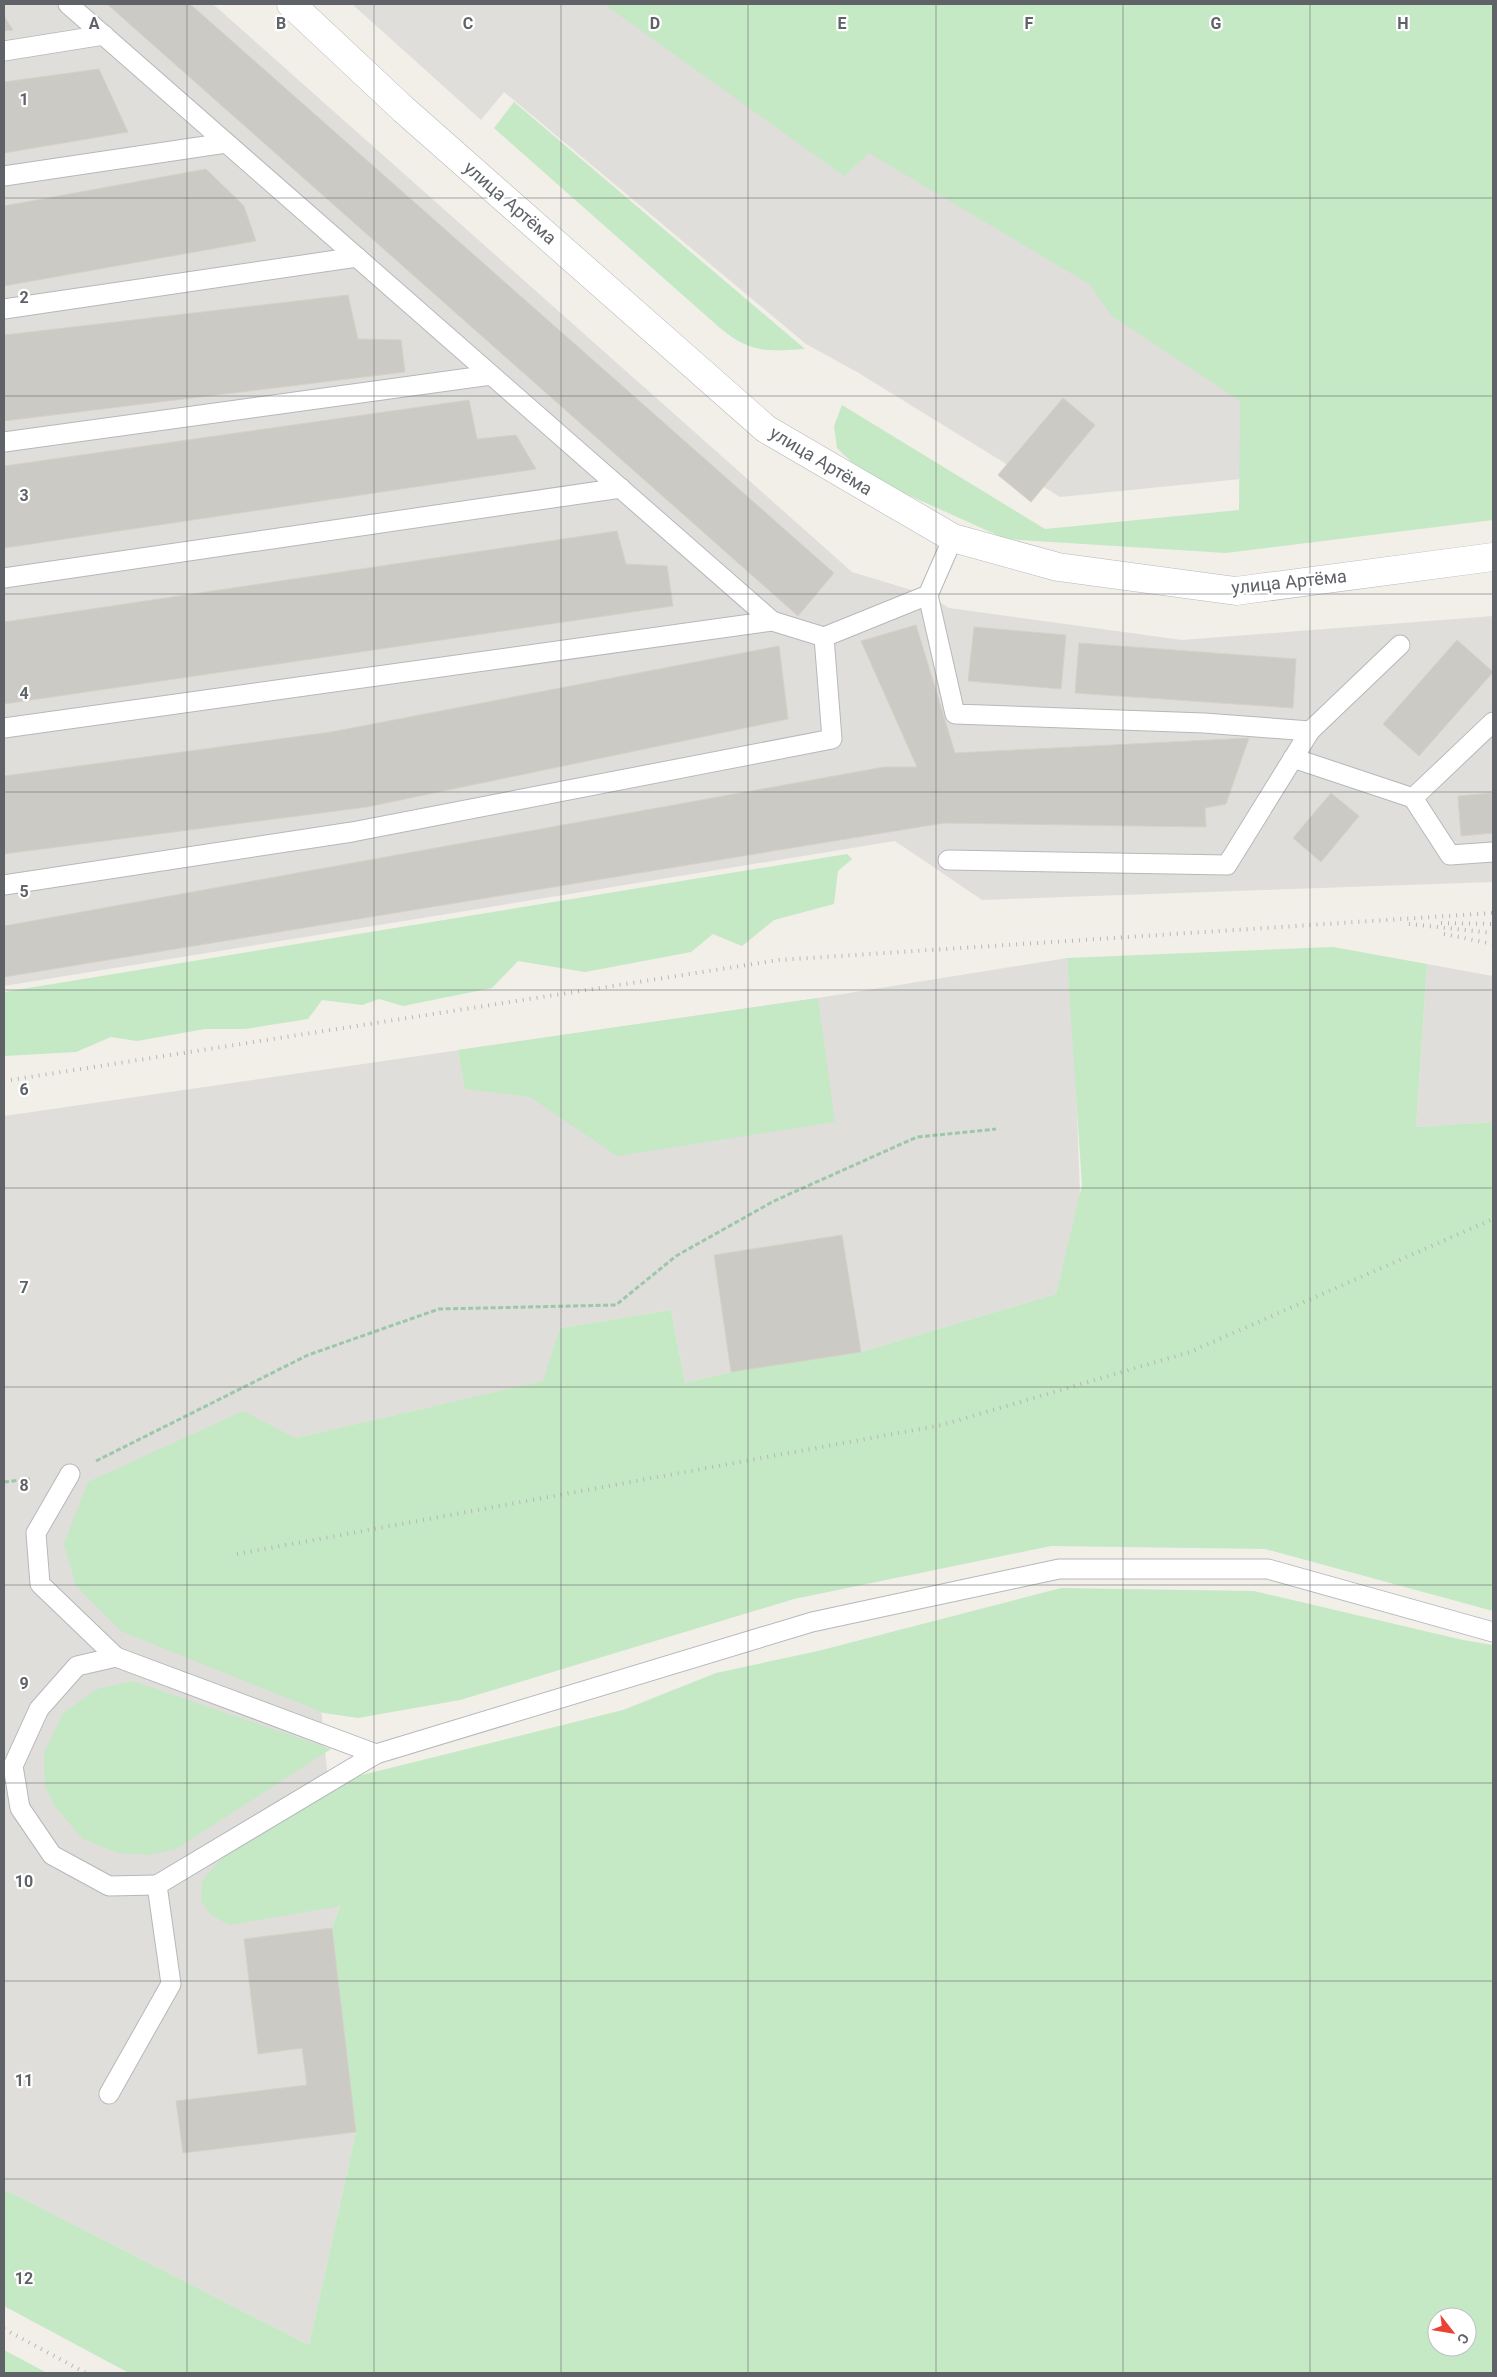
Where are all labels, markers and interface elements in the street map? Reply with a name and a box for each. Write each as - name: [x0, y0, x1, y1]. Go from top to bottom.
- text: A: [89, 14, 100, 33]
- text: B: [276, 14, 286, 33]
- text: C: [463, 14, 473, 33]
- text: D: [650, 14, 660, 33]
- text: E: [838, 14, 847, 33]
- text: F: [1025, 14, 1034, 33]
- text: G: [1211, 14, 1222, 33]
- text: H: [1397, 14, 1409, 33]
- text: 1: [19, 90, 29, 109]
- street label: улица Артёма: [460, 157, 561, 248]
- text: 2: [19, 288, 29, 307]
- street label: улица Артёма: [766, 422, 876, 499]
- text: 3: [19, 486, 29, 505]
- street label: улица Артёма: [1230, 565, 1348, 598]
- text: 4: [19, 684, 29, 703]
- text: 5: [19, 882, 29, 901]
- text: 6: [19, 1080, 29, 1099]
- text: 7: [19, 1278, 29, 1297]
- text: 8: [19, 1476, 29, 1495]
- text: 9: [19, 1674, 29, 1693]
- text: 10: [15, 1872, 33, 1891]
- text: 11: [15, 2071, 33, 2090]
- text: 12: [15, 2269, 33, 2288]
- north arrow: [1427, 2307, 1477, 2357]
- text: С: [1454, 2331, 1472, 2347]

